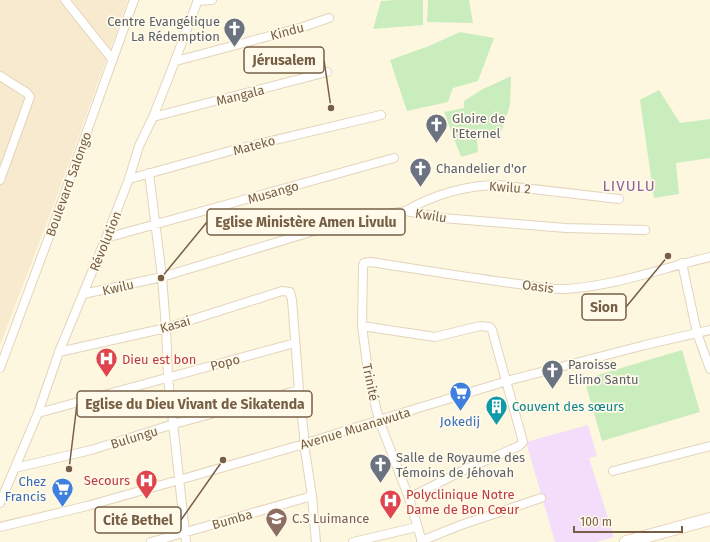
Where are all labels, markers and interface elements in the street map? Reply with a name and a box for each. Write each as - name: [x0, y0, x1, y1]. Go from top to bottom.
- place label: Centre Evangélique La Rédemption: [107, 14, 220, 44]
- church icon: Centre Evangélique La Rédemption: [222, 15, 248, 48]
- street label: Kindu: [269, 20, 306, 43]
- callout: Jérusalem: [244, 47, 324, 73]
- text: Jérusalem: [251, 52, 316, 69]
- street label: Mangala: [214, 82, 266, 109]
- place label: Gloire de l'Eternel: [452, 111, 505, 141]
- church icon: Gloire de l'Eternel: [423, 112, 449, 145]
- street label: Boulevard Salongo: [43, 130, 94, 238]
- street label: Mateko: [231, 133, 277, 158]
- church icon: Chandelier d'or: [407, 155, 433, 188]
- place label: Chandelier d'or: [436, 161, 526, 176]
- district label: LIVULU: [602, 177, 656, 195]
- street label: Musango: [246, 178, 300, 207]
- street label: Kwilu 2: [489, 179, 531, 196]
- street label: Kwilu: [414, 206, 448, 225]
- street label: Révolution: [87, 209, 124, 273]
- callout: Eglise Ministère Amen Livulu: [207, 209, 405, 235]
- text: Eglise Ministère Amen Livulu: [215, 214, 397, 231]
- street label: Kwilu: [101, 277, 135, 298]
- street label: Oasis: [521, 277, 555, 296]
- callout: Sion: [582, 294, 626, 320]
- text: Sion: [590, 299, 618, 316]
- street label: Kasai: [158, 313, 192, 336]
- hospital icon: Dieu est bon: [94, 346, 120, 379]
- street label: Popo: [209, 351, 242, 374]
- place label: Dieu est bon: [122, 352, 196, 367]
- place label: Paroisse Elimo Santu: [568, 357, 639, 387]
- church icon: Paroisse Elimo Santu: [539, 358, 565, 391]
- street label: Trinité: [359, 362, 382, 402]
- supermarket icon: Jokedij: [447, 380, 473, 413]
- callout: Eglise du Dieu Vivant de Sikatenda: [77, 391, 312, 417]
- building icon: Couvent des sœurs: [483, 393, 509, 426]
- text: Eglise du Dieu Vivant de Sikatenda: [85, 396, 305, 413]
- place label: Couvent des sœurs: [512, 399, 624, 414]
- street label: Avenue Muanawuta: [298, 405, 412, 452]
- place label: Jokedij: [440, 414, 480, 429]
- street label: Bulungu: [109, 423, 160, 452]
- place label: Salle de Royaume des Témoins de Jéhovah: [396, 450, 525, 480]
- church icon: Salle de Royaume des Témoins de Jéhovah: [367, 451, 393, 484]
- hospital icon: Secours: [133, 467, 159, 500]
- place label: Secours: [84, 473, 130, 488]
- place label: Chez Francis: [5, 474, 46, 504]
- supermarket icon: Chez Francis: [49, 475, 75, 508]
- place label: Polyclinique Notre Dame de Bon Cœur: [406, 487, 519, 517]
- hospital icon: Polyclinique Notre Dame de Bon Cœur: [378, 488, 404, 521]
- school or university icon: C.S Luimance: [263, 505, 289, 538]
- callout: Cité Bethel: [95, 507, 181, 533]
- street label: Bumba: [210, 507, 254, 532]
- scale bar: [574, 508, 682, 534]
- place label: C.S Luimance: [292, 511, 369, 526]
- text: Cité Bethel: [103, 512, 174, 529]
- text: 100 m: [580, 515, 612, 529]

